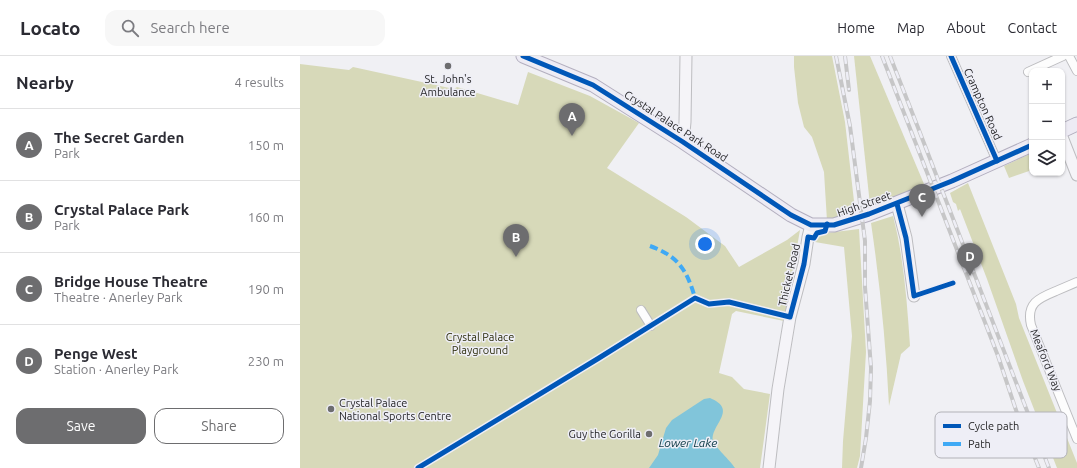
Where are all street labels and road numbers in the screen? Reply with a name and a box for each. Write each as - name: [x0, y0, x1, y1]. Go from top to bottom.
- street label: Crampton Road: [962, 66, 1004, 142]
- street label: Crystal Palace Park Road: [622, 88, 730, 164]
- street label: High Street: [835, 189, 893, 219]
- street label: Thicket Road: [776, 243, 802, 307]
- street label: Meaford Way: [1028, 327, 1064, 393]

